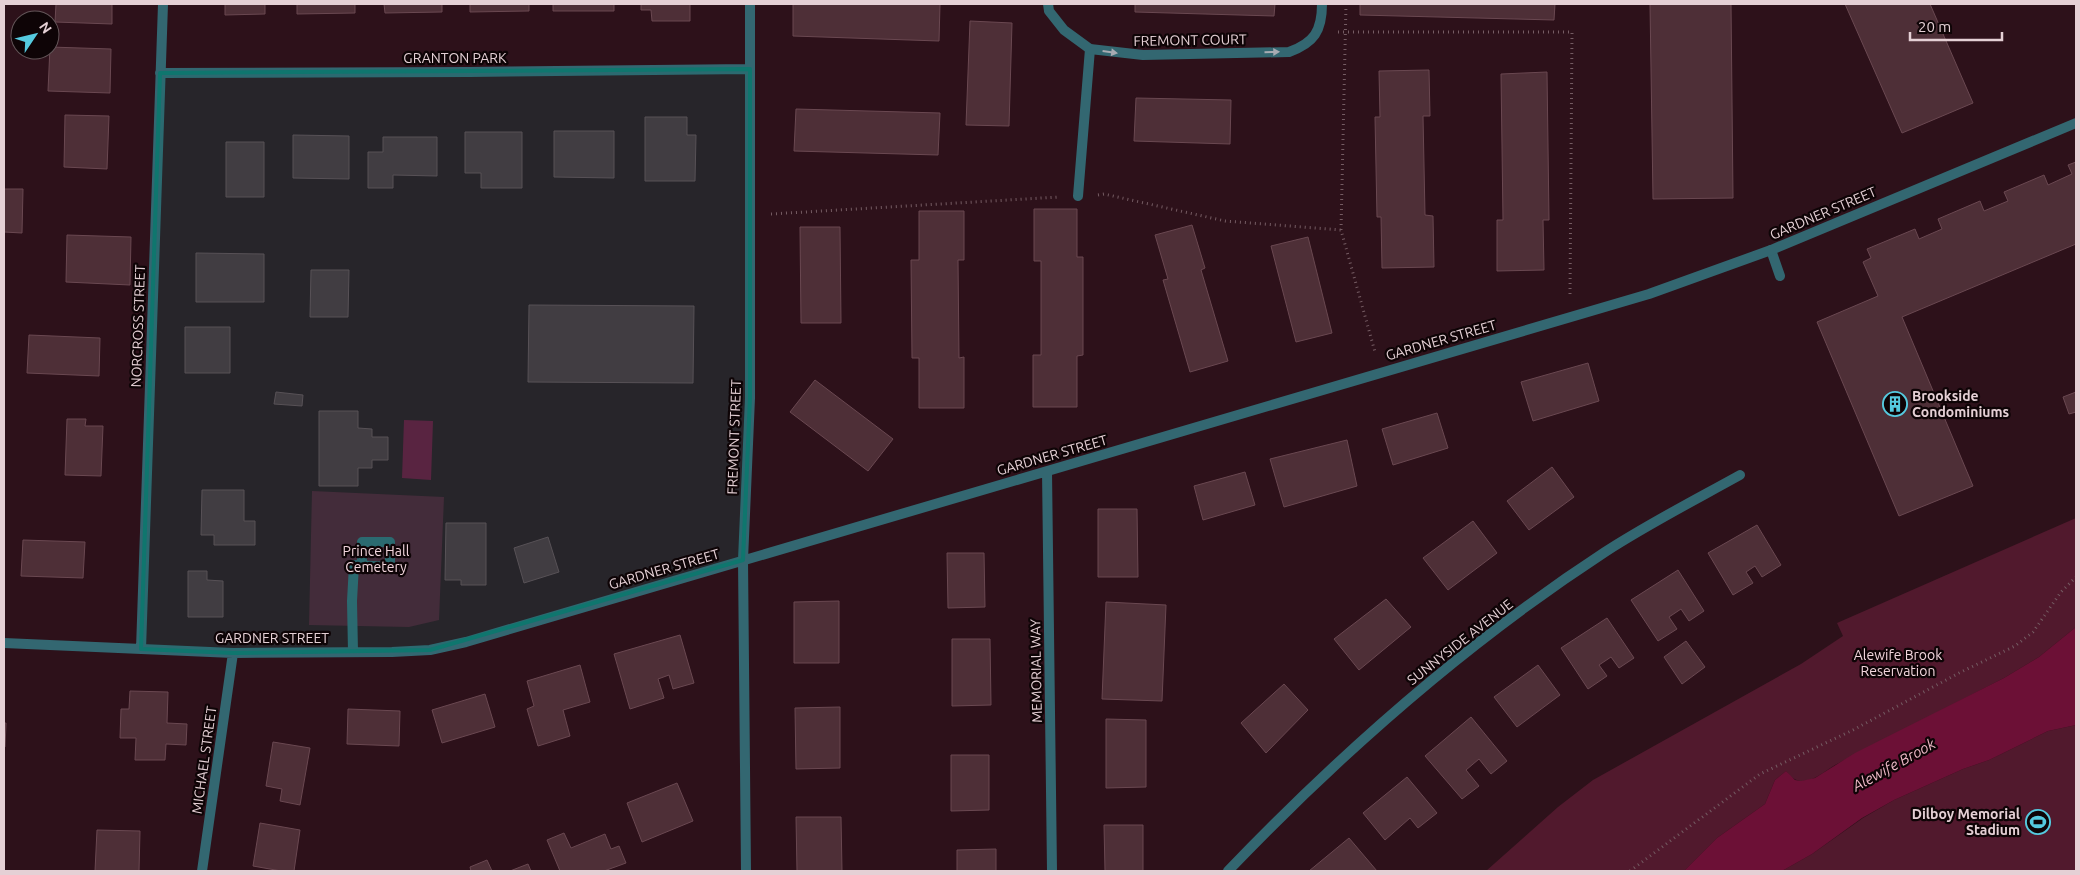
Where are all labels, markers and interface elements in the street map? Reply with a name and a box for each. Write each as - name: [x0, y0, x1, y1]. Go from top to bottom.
- north arrow: [10, 10, 60, 60]
- scale bar: [1910, 10, 2002, 42]
- text: 20 m: [1918, 18, 1951, 35]
- text: N: [36, 19, 55, 36]
- street label: FREMONT COURT: [1133, 31, 1247, 49]
- one-way arrow: [1102, 48, 1118, 56]
- one-way arrow: [1264, 48, 1280, 56]
- street label: GRANTON PARK: [403, 50, 507, 66]
- street label: GARDNER STREET: [1767, 183, 1879, 243]
- street label: NORCROSS STREET: [128, 264, 148, 388]
- street label: GARDNER STREET: [1384, 317, 1498, 363]
- street label: FREMONT STREET: [724, 379, 744, 495]
- place label: Brookside Condominiums: [1912, 388, 2010, 420]
- building icon: Brookside Condominiums: [1882, 391, 1908, 417]
- street label: GARDNER STREET: [995, 432, 1109, 478]
- park label: Prince Hall Cemetery: [343, 543, 410, 575]
- street label: GARDNER STREET: [607, 546, 721, 592]
- street label: SUNNYSIDE AVENUE: [1404, 596, 1516, 688]
- street label: MEMORIAL WAY: [1027, 619, 1045, 723]
- street label: GARDNER STREET: [215, 630, 329, 646]
- park label: Alewife Brook Reservation: [1854, 647, 1942, 679]
- street label: MICHAEL STREET: [189, 705, 220, 815]
- water label: Alewife Brook: [1848, 735, 1938, 795]
- place label: Dilboy Memorial Stadium: [1912, 806, 2020, 838]
- sports icon: Dilboy Memorial Stadium: [2025, 809, 2051, 835]

